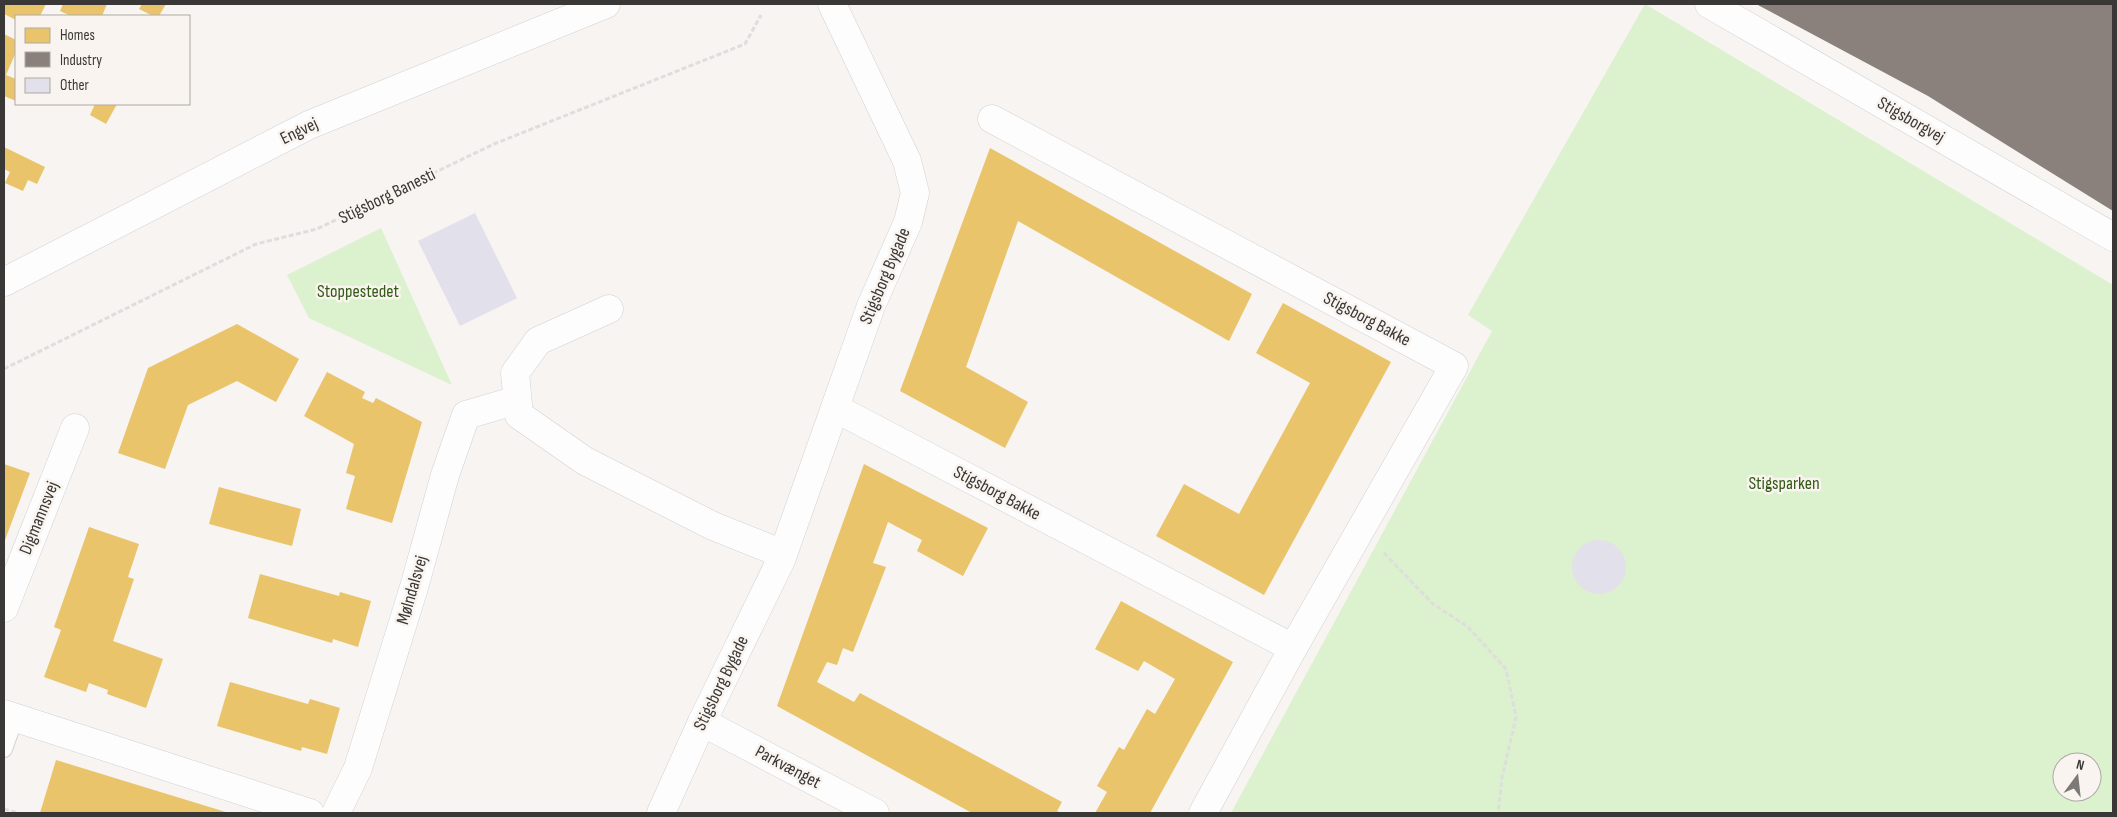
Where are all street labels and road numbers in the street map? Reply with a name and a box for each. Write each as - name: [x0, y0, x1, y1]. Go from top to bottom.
- street label: Stigsborgvej: [1874, 92, 1948, 148]
- street label: Engvej: [277, 113, 321, 149]
- street label: Stigsborg Banesti: [335, 164, 439, 228]
- street label: Stigsborg Bygade: [855, 225, 915, 327]
- street label: Stigsborg Bakke: [1320, 287, 1414, 351]
- street label: Stigsborg Bakke: [950, 461, 1044, 525]
- street label: Digmannsvej: [15, 478, 63, 558]
- street label: Mølndalsvej: [392, 553, 432, 627]
- street label: Stigsborg Bygade: [689, 632, 753, 734]
- street label: Parkvænget: [752, 741, 825, 793]

